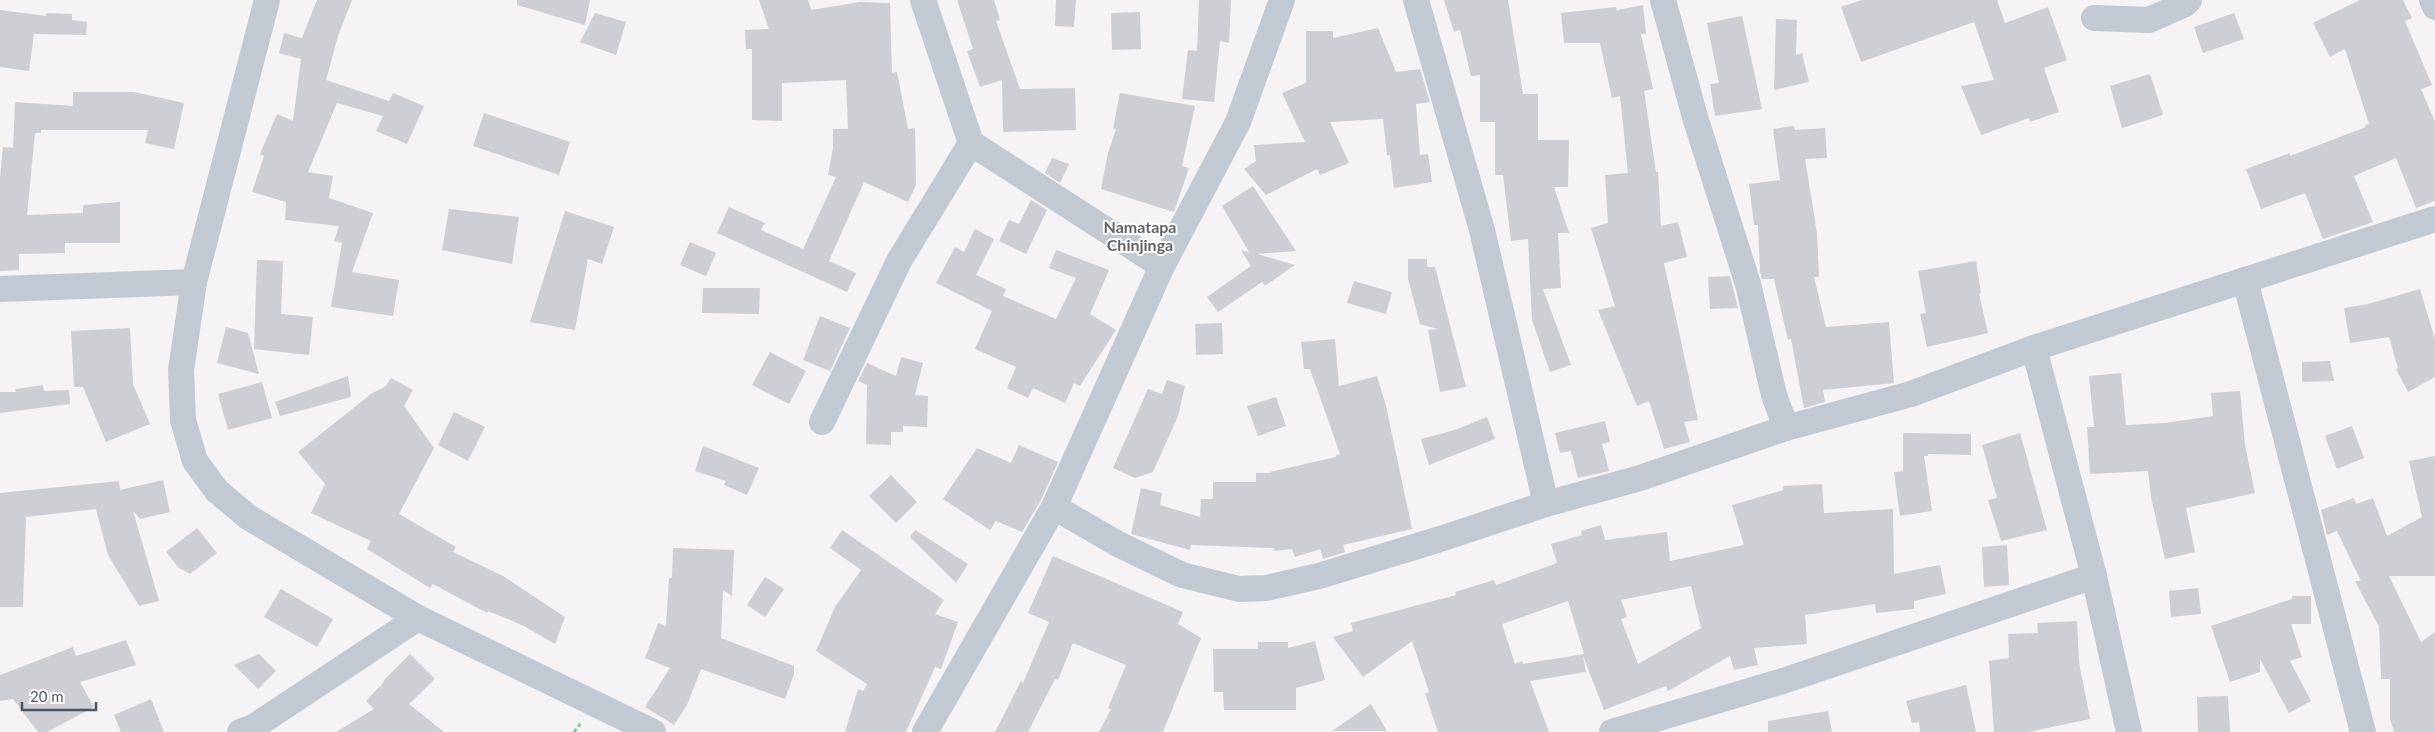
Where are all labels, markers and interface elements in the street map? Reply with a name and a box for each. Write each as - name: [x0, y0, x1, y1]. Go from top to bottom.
- district label: Namatapa Chinjinga: [1104, 217, 1176, 254]
- scale bar: [22, 680, 96, 712]
- text: 20 m: [30, 687, 64, 705]

